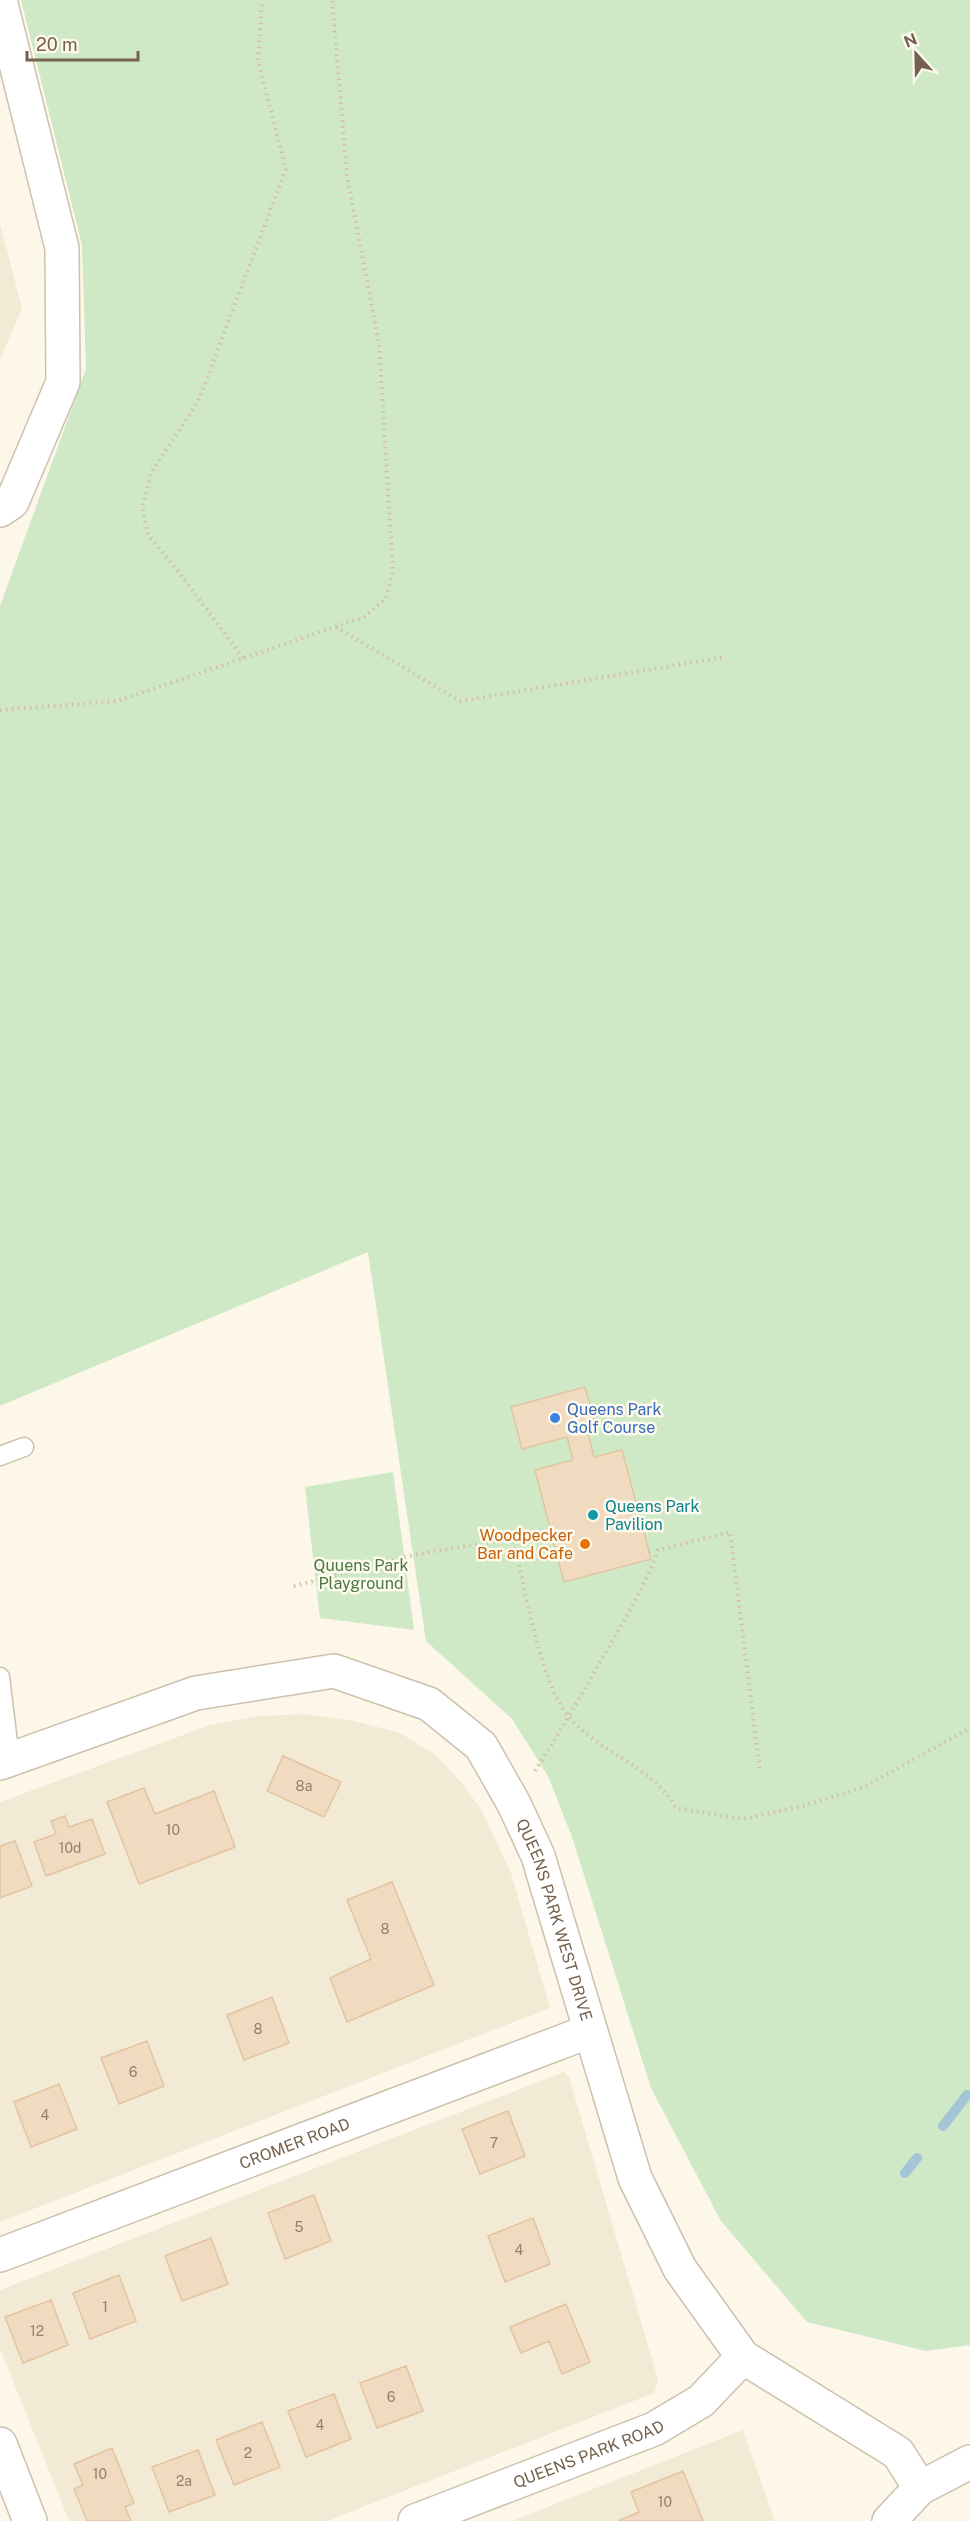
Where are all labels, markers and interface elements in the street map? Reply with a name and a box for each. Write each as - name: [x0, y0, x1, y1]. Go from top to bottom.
- scale bar: [27, 24, 138, 62]
- north arrow: [886, 24, 946, 84]
- text: N: [901, 29, 920, 52]
- text: 20 m: [36, 34, 78, 55]
- place label: Queens Park Golf Course: [567, 1400, 662, 1437]
- marker: Queens Park Golf Course: [548, 1411, 562, 1425]
- place label: Queens Park Pavilion: [605, 1497, 700, 1534]
- marker: Queens Park Pavilion: [586, 1508, 600, 1522]
- place label: Woodpecker Bar and Cafe: [477, 1526, 573, 1563]
- marker: Woodpecker Bar and Cafe: [578, 1537, 592, 1551]
- park label: Quuens Park Playground: [314, 1556, 408, 1593]
- house number: 8a: [296, 1778, 312, 1794]
- street label: QUEENS PARK WEST DRIVE: [512, 1816, 596, 2023]
- house number: 10: [166, 1822, 180, 1838]
- house number: 10d: [59, 1840, 81, 1856]
- house number: 8: [380, 1921, 390, 1937]
- house number: 8: [253, 2021, 263, 2037]
- house number: 6: [129, 2064, 138, 2080]
- house number: 4: [41, 2107, 50, 2123]
- street label: CROMER ROAD: [237, 2114, 353, 2173]
- house number: 7: [490, 2135, 498, 2151]
- house number: 5: [295, 2219, 304, 2235]
- house number: 4: [515, 2242, 524, 2258]
- house number: 1: [102, 2299, 108, 2315]
- house number: 12: [30, 2323, 44, 2339]
- house number: 6: [387, 2389, 396, 2405]
- street label: QUEENS PARK ROAD: [511, 2416, 668, 2492]
- house number: 4: [316, 2417, 325, 2433]
- house number: 2: [244, 2445, 252, 2461]
- house number: 10: [93, 2466, 107, 2482]
- house number: 2a: [176, 2473, 192, 2489]
- house number: 10: [658, 2494, 672, 2510]

